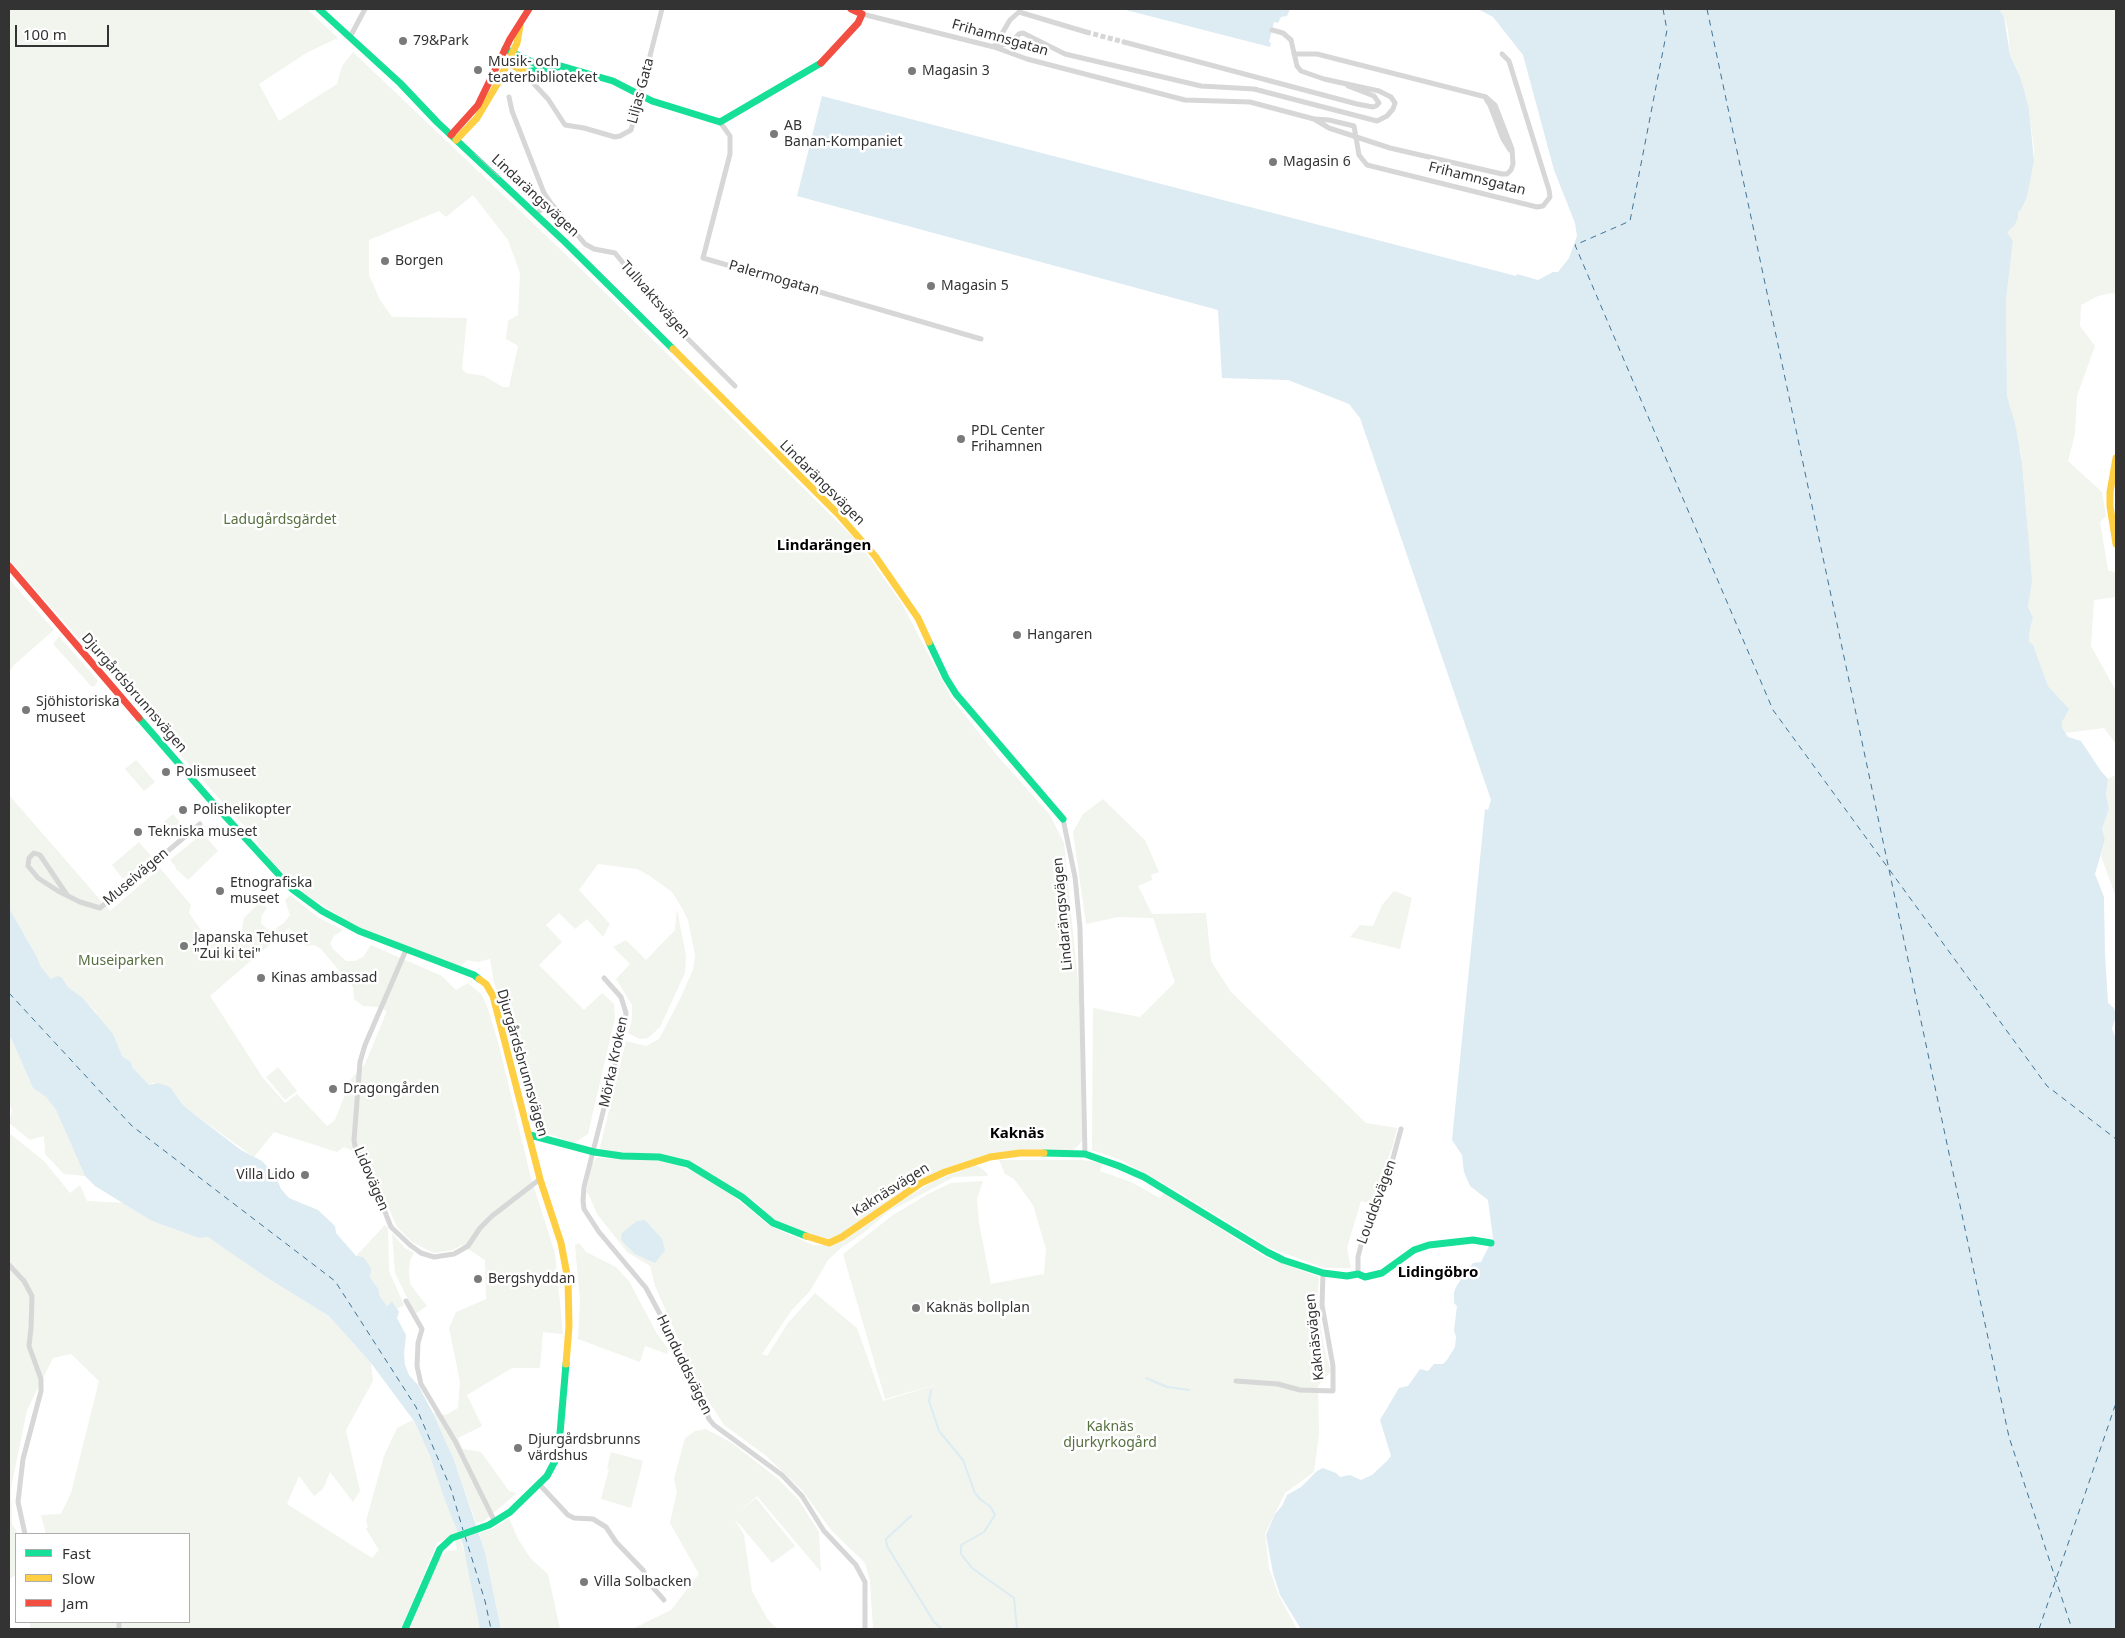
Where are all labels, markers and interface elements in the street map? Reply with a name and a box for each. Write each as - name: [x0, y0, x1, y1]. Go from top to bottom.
- scale bar: [18, 15, 111, 47]
- street label: Frihamnsgatan: [950, 16, 1050, 60]
- text: 100 m: [23, 24, 67, 44]
- place label: 79&Park: [413, 33, 469, 49]
- marker: 79&Park: [397, 35, 409, 47]
- place label: Musik- och teaterbiblioteket: [488, 54, 597, 86]
- street label: Liljas Gata: [624, 56, 658, 126]
- place label: Magasin 3: [922, 63, 990, 79]
- marker: Musik- och teaterbiblioteket: [472, 64, 484, 76]
- marker: Magasin 3: [906, 65, 918, 77]
- place label: AB Banan-Kompaniet: [784, 118, 903, 150]
- marker: AB Banan-Kompaniet: [768, 128, 780, 140]
- street label: Lindarängsvägen: [488, 151, 582, 241]
- place label: Magasin 6: [1283, 154, 1351, 170]
- marker: Magasin 6: [1267, 156, 1279, 168]
- street label: Frihamnsgatan: [1427, 159, 1527, 199]
- place label: Borgen: [395, 253, 443, 269]
- marker: Borgen: [379, 255, 391, 267]
- street label: Palermogatan: [727, 257, 821, 299]
- street label: Tullvaktsvägen: [617, 258, 693, 342]
- place label: Magasin 5: [941, 278, 1009, 294]
- marker: Magasin 5: [925, 280, 937, 292]
- place label: PDL Center Frihamnen: [971, 423, 1045, 456]
- marker: PDL Center Frihamnen: [955, 433, 967, 445]
- street label: Lindarängsvägen: [776, 437, 868, 529]
- park label: Ladugårdsgärdet: [223, 512, 337, 528]
- district label: Lindarängen: [777, 537, 871, 555]
- place label: Hangaren: [1027, 627, 1092, 643]
- marker: Hangaren: [1011, 629, 1023, 641]
- street label: Djurgårdsbrunnsvägen: [78, 630, 190, 756]
- place label: Sjöhistoriska museet: [36, 694, 120, 726]
- marker: Sjöhistoriska museet: [20, 704, 32, 716]
- place label: Polismuseet: [176, 764, 256, 780]
- marker: Polismuseet: [160, 766, 172, 778]
- place label: Polishelikopter: [193, 802, 291, 818]
- marker: Polishelikopter: [177, 804, 189, 816]
- place label: Tekniska museet: [148, 824, 257, 840]
- marker: Tekniska museet: [132, 826, 144, 838]
- street label: Museivägen: [100, 845, 172, 909]
- street label: Lindarängsvägen: [1050, 857, 1076, 971]
- place label: Etnografiska museet: [230, 875, 312, 908]
- marker: Etnografiska museet: [214, 885, 226, 897]
- place label: Japanska Tehuset "Zui ki tei": [194, 930, 308, 962]
- marker: Japanska Tehuset "Zui ki tei": [178, 940, 190, 952]
- park label: Museiparken: [78, 953, 164, 969]
- place label: Kinas ambassad: [271, 970, 377, 986]
- marker: Kinas ambassad: [255, 972, 267, 984]
- street label: Djurgårdsbrunnsvägen: [493, 987, 551, 1139]
- street label: Mörka Kroken: [596, 1015, 632, 1109]
- place label: Dragongården: [343, 1081, 439, 1097]
- marker: Dragongården: [327, 1083, 339, 1095]
- district label: Kaknäs: [990, 1125, 1044, 1143]
- street label: Lidovägen: [350, 1144, 392, 1214]
- street label: Louddsvägen: [1354, 1158, 1400, 1246]
- street label: Kaknäsvägen: [850, 1160, 932, 1220]
- place label: Villa Lido: [236, 1167, 295, 1183]
- marker: Villa Lido: [299, 1169, 311, 1181]
- district label: Lidingöbro: [1398, 1264, 1478, 1282]
- place label: Bergshyddan: [488, 1271, 575, 1287]
- marker: Bergshyddan: [472, 1273, 484, 1285]
- street label: Kaknäsvägen: [1302, 1293, 1328, 1381]
- place label: Kaknäs bollplan: [926, 1300, 1030, 1316]
- marker: Kaknäs bollplan: [910, 1302, 922, 1314]
- street label: Hunduddsvägen: [653, 1312, 715, 1418]
- park label: Kaknäs djurkyrkogård: [1063, 1419, 1157, 1451]
- place label: Djurgårdsbrunns värdshus: [528, 1432, 640, 1464]
- marker: Djurgårdsbrunns värdshus: [512, 1442, 524, 1454]
- legend: [15, 1533, 190, 1623]
- text: Fast: [62, 1543, 91, 1563]
- text: Slow: [62, 1568, 95, 1588]
- place label: Villa Solbacken: [594, 1574, 692, 1590]
- marker: Villa Solbacken: [578, 1576, 590, 1588]
- text: Jam: [62, 1593, 89, 1613]

